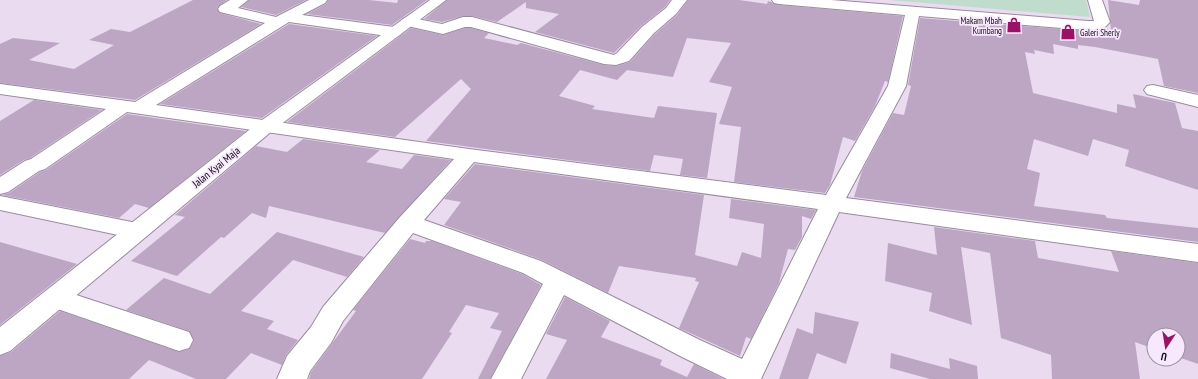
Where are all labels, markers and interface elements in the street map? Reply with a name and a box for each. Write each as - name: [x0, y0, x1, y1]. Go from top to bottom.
- place label: Makam Mbah Kumbang: [961, 15, 1002, 36]
- shop icon: Makam Mbah Kumbang: [1005, 16, 1023, 34]
- shop icon: Galeri Sherly: [1059, 23, 1077, 41]
- place label: Galeri Sherly: [1080, 27, 1120, 38]
- street label: Jalan Kyai Maja: [188, 143, 243, 191]
- north arrow: [1146, 327, 1186, 367]
- text: U: [1159, 349, 1168, 364]

